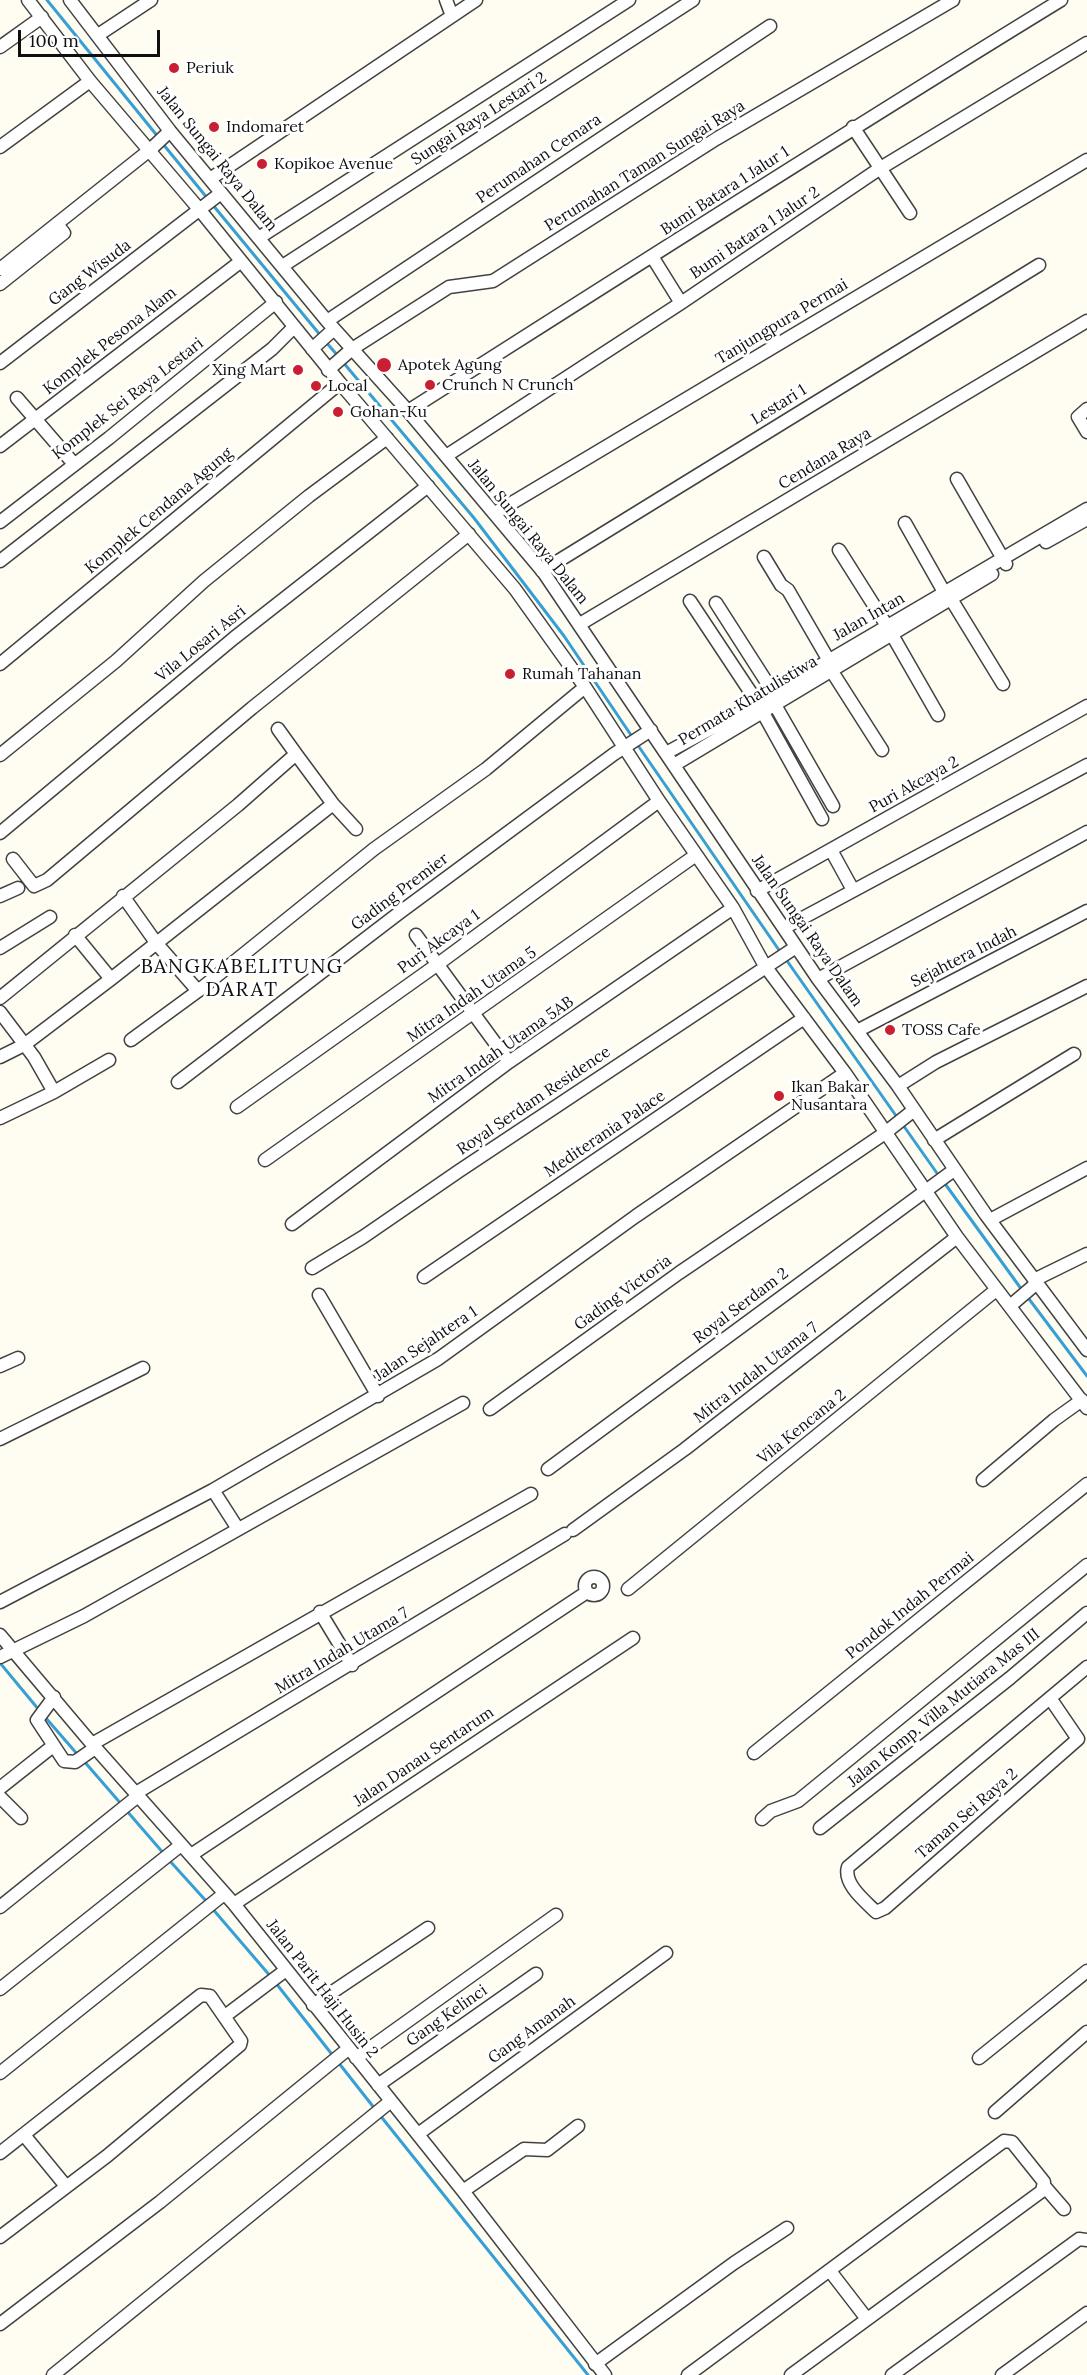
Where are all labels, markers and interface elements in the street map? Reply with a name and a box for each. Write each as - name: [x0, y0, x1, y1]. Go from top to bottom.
- scale bar: [21, 18, 164, 56]
- text: 100 m: [29, 29, 79, 52]
- place label: Periuk: [186, 58, 234, 78]
- marker: Periuk: [167, 61, 181, 75]
- street label: Sungai Raya Lestari 2: [408, 68, 550, 170]
- street label: Jalan Sungai Raya Dalam: [153, 83, 281, 235]
- street label: Perumahan Taman Sungai Raya: [541, 96, 749, 236]
- street label: Perumahan Cemara: [473, 110, 605, 208]
- place label: Indomaret: [226, 117, 304, 137]
- marker: Indomaret: [207, 120, 221, 134]
- street label: Bumi Batara 1 Jalur 1: [657, 142, 793, 240]
- place label: Kopikoe Avenue: [274, 154, 393, 174]
- marker: Kopikoe Avenue: [255, 157, 269, 171]
- street label: Bumi Batara 1 Jalur 2: [687, 183, 823, 283]
- street label: Gang Wisuda: [45, 236, 135, 310]
- street label: Tanjungpura Permai: [712, 275, 852, 369]
- street label: Komplek Pesona Alam: [40, 283, 180, 399]
- street label: Komplek Sei Raya Lestari: [49, 334, 207, 464]
- place label: Apotek Agung: [398, 355, 502, 375]
- marker: Apotek Agung: [375, 356, 393, 374]
- place label: Xing Mart: [212, 360, 286, 380]
- marker: Xing Mart: [291, 363, 305, 377]
- place label: Crunch N Crunch: [442, 375, 574, 395]
- place label: Local: [328, 376, 368, 396]
- marker: Crunch N Crunch: [423, 378, 437, 392]
- marker: Local: [309, 379, 323, 393]
- street label: Lestari 1: [748, 381, 810, 429]
- place label: Gohan-Ku: [350, 402, 427, 422]
- marker: Gohan-Ku: [331, 405, 345, 419]
- street label: Cendana Raya: [775, 424, 875, 494]
- street label: Komplek Cendana Agung: [81, 444, 237, 578]
- street label: Jalan Sungai Raya Dalam: [464, 456, 592, 608]
- street label: Jalan Intan: [830, 589, 908, 645]
- street label: Vila Losari Asri: [152, 602, 250, 686]
- street label: Permata Khatulistiwa: [675, 652, 821, 750]
- place label: Rumah Tahanan: [522, 664, 642, 684]
- marker: Rumah Tahanan: [503, 667, 517, 681]
- street label: Puri Akcaya 2: [866, 752, 962, 818]
- street label: Gading Premier: [348, 849, 452, 935]
- street label: Jalan Sungai Raya Dalam: [747, 852, 867, 1010]
- street label: Puri Akcaya 1: [394, 906, 484, 978]
- street label: Sejahtera Indah: [908, 922, 1020, 992]
- street label: Mitra Indah Utama 5: [404, 943, 540, 1047]
- district label: BANGKABELITUNG DARAT: [140, 955, 344, 1002]
- street label: Mitra Indah Utama 5AB: [425, 992, 577, 1108]
- place label: TOSS Cafe: [902, 1020, 981, 1040]
- marker: TOSS Cafe: [883, 1023, 897, 1037]
- street label: Royal Serdam Residence: [454, 1042, 614, 1160]
- place label: Ikan Bakar Nusantara: [791, 1077, 869, 1115]
- street label: Mediterania Palace: [541, 1086, 669, 1182]
- marker: Ikan Bakar Nusantara: [772, 1089, 786, 1103]
- street label: Gading Victoria: [571, 1251, 675, 1335]
- street label: Royal Serdam 2: [690, 1264, 792, 1348]
- street label: Jalan Sejahtera 1: [371, 1302, 481, 1386]
- street label: Mitra Indah Utama 7: [690, 1319, 822, 1427]
- street label: Vila Kencana 2: [754, 1386, 850, 1468]
- street label: Pondok Indah Permai: [842, 1548, 978, 1664]
- street label: Mitra Indah Utama 7: [272, 1604, 412, 1698]
- street label: Jalan Komp. Villa Mutiara Mas III: [844, 1625, 1044, 1791]
- street label: Jalan Danau Sentarum: [350, 1703, 498, 1811]
- street label: Taman Sei Raya 2: [912, 1765, 1022, 1863]
- street label: Jalan Parit Haji Husin 2: [262, 1916, 382, 2062]
- street label: Gang Kelinci: [403, 1981, 491, 2051]
- street label: Gang Amanah: [485, 1992, 579, 2068]

